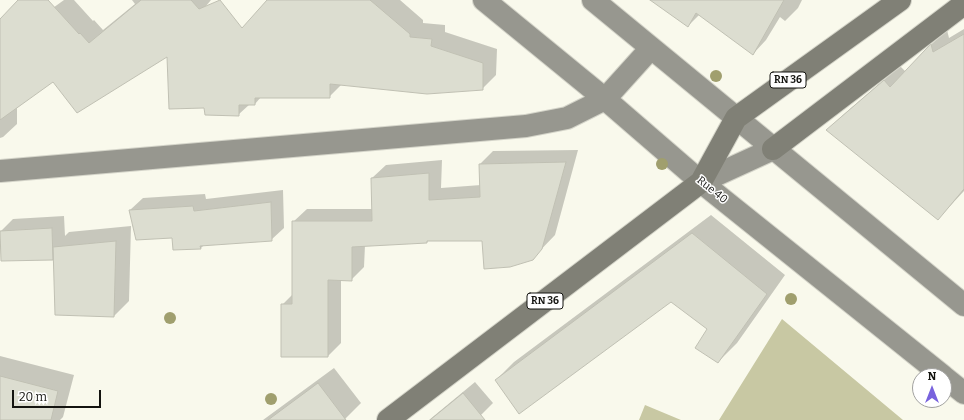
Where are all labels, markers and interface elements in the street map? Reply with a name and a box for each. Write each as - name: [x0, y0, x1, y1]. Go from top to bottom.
- road number: RN 36: [770, 72, 806, 88]
- street label: Rue 40: [694, 174, 730, 206]
- road number: RN 36: [527, 293, 563, 309]
- north arrow: [912, 368, 952, 408]
- text: N: [928, 370, 936, 383]
- scale bar: [14, 382, 103, 408]
- text: 20 m: [19, 390, 47, 404]

